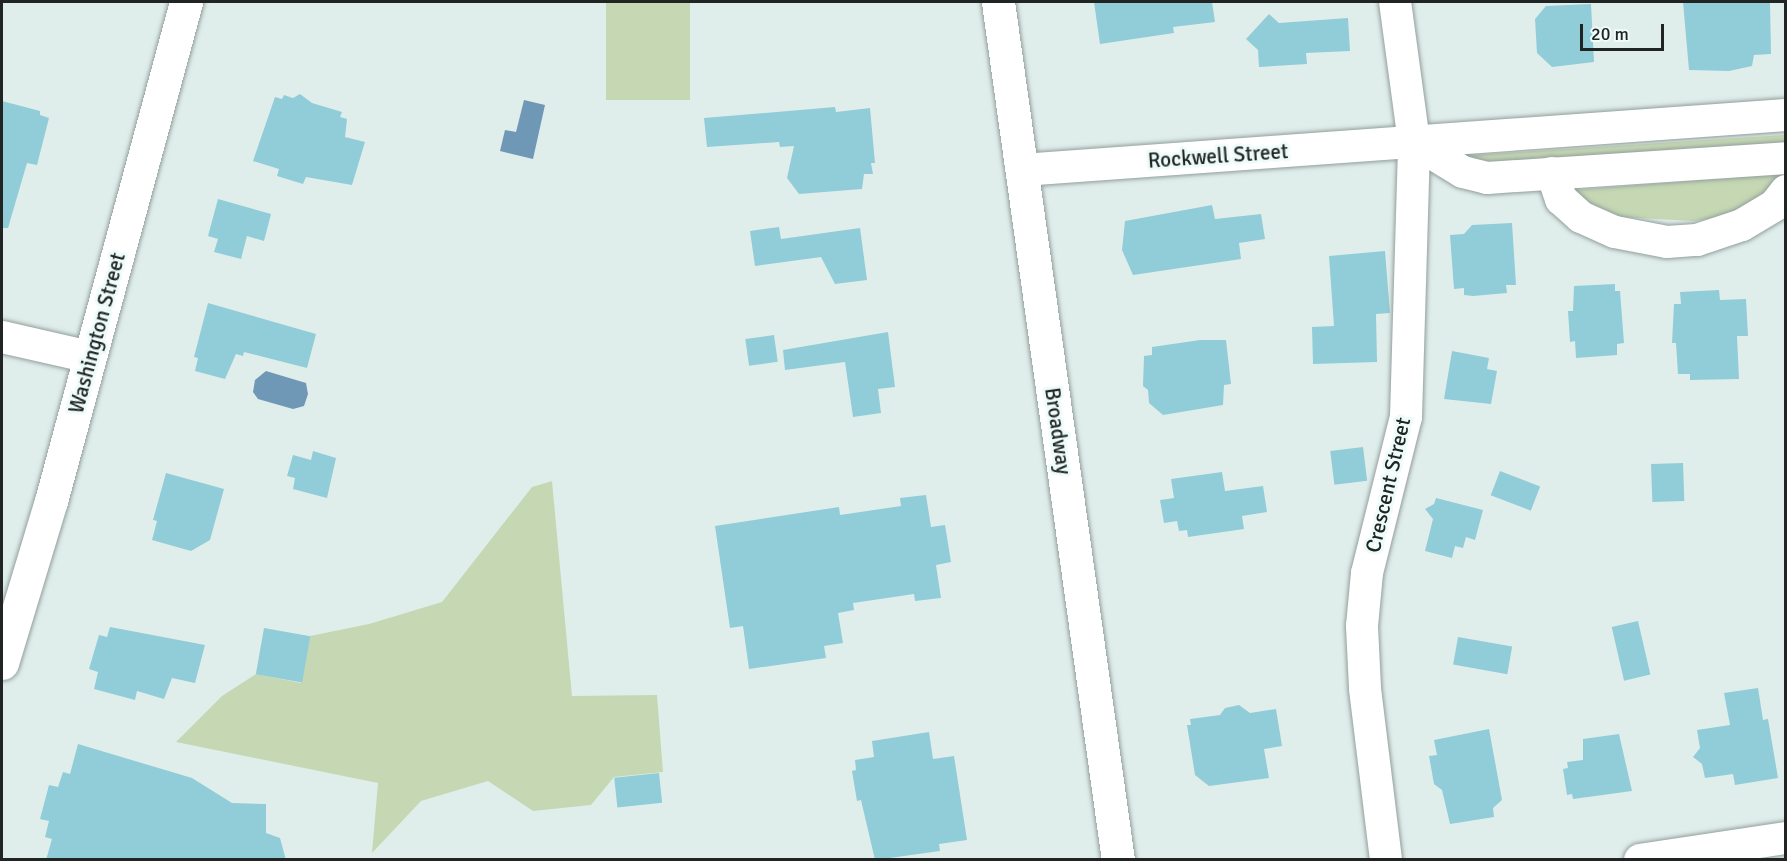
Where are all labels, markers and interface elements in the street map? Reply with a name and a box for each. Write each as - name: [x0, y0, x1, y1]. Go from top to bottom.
- scale bar: [1583, 12, 1667, 50]
- text: 20 m: [1591, 23, 1629, 45]
- street label: Rockwell Street: [1147, 139, 1289, 173]
- street label: Washington Street: [63, 250, 131, 416]
- street label: Broadway: [1039, 386, 1077, 476]
- street label: Crescent Street: [1360, 415, 1416, 555]

